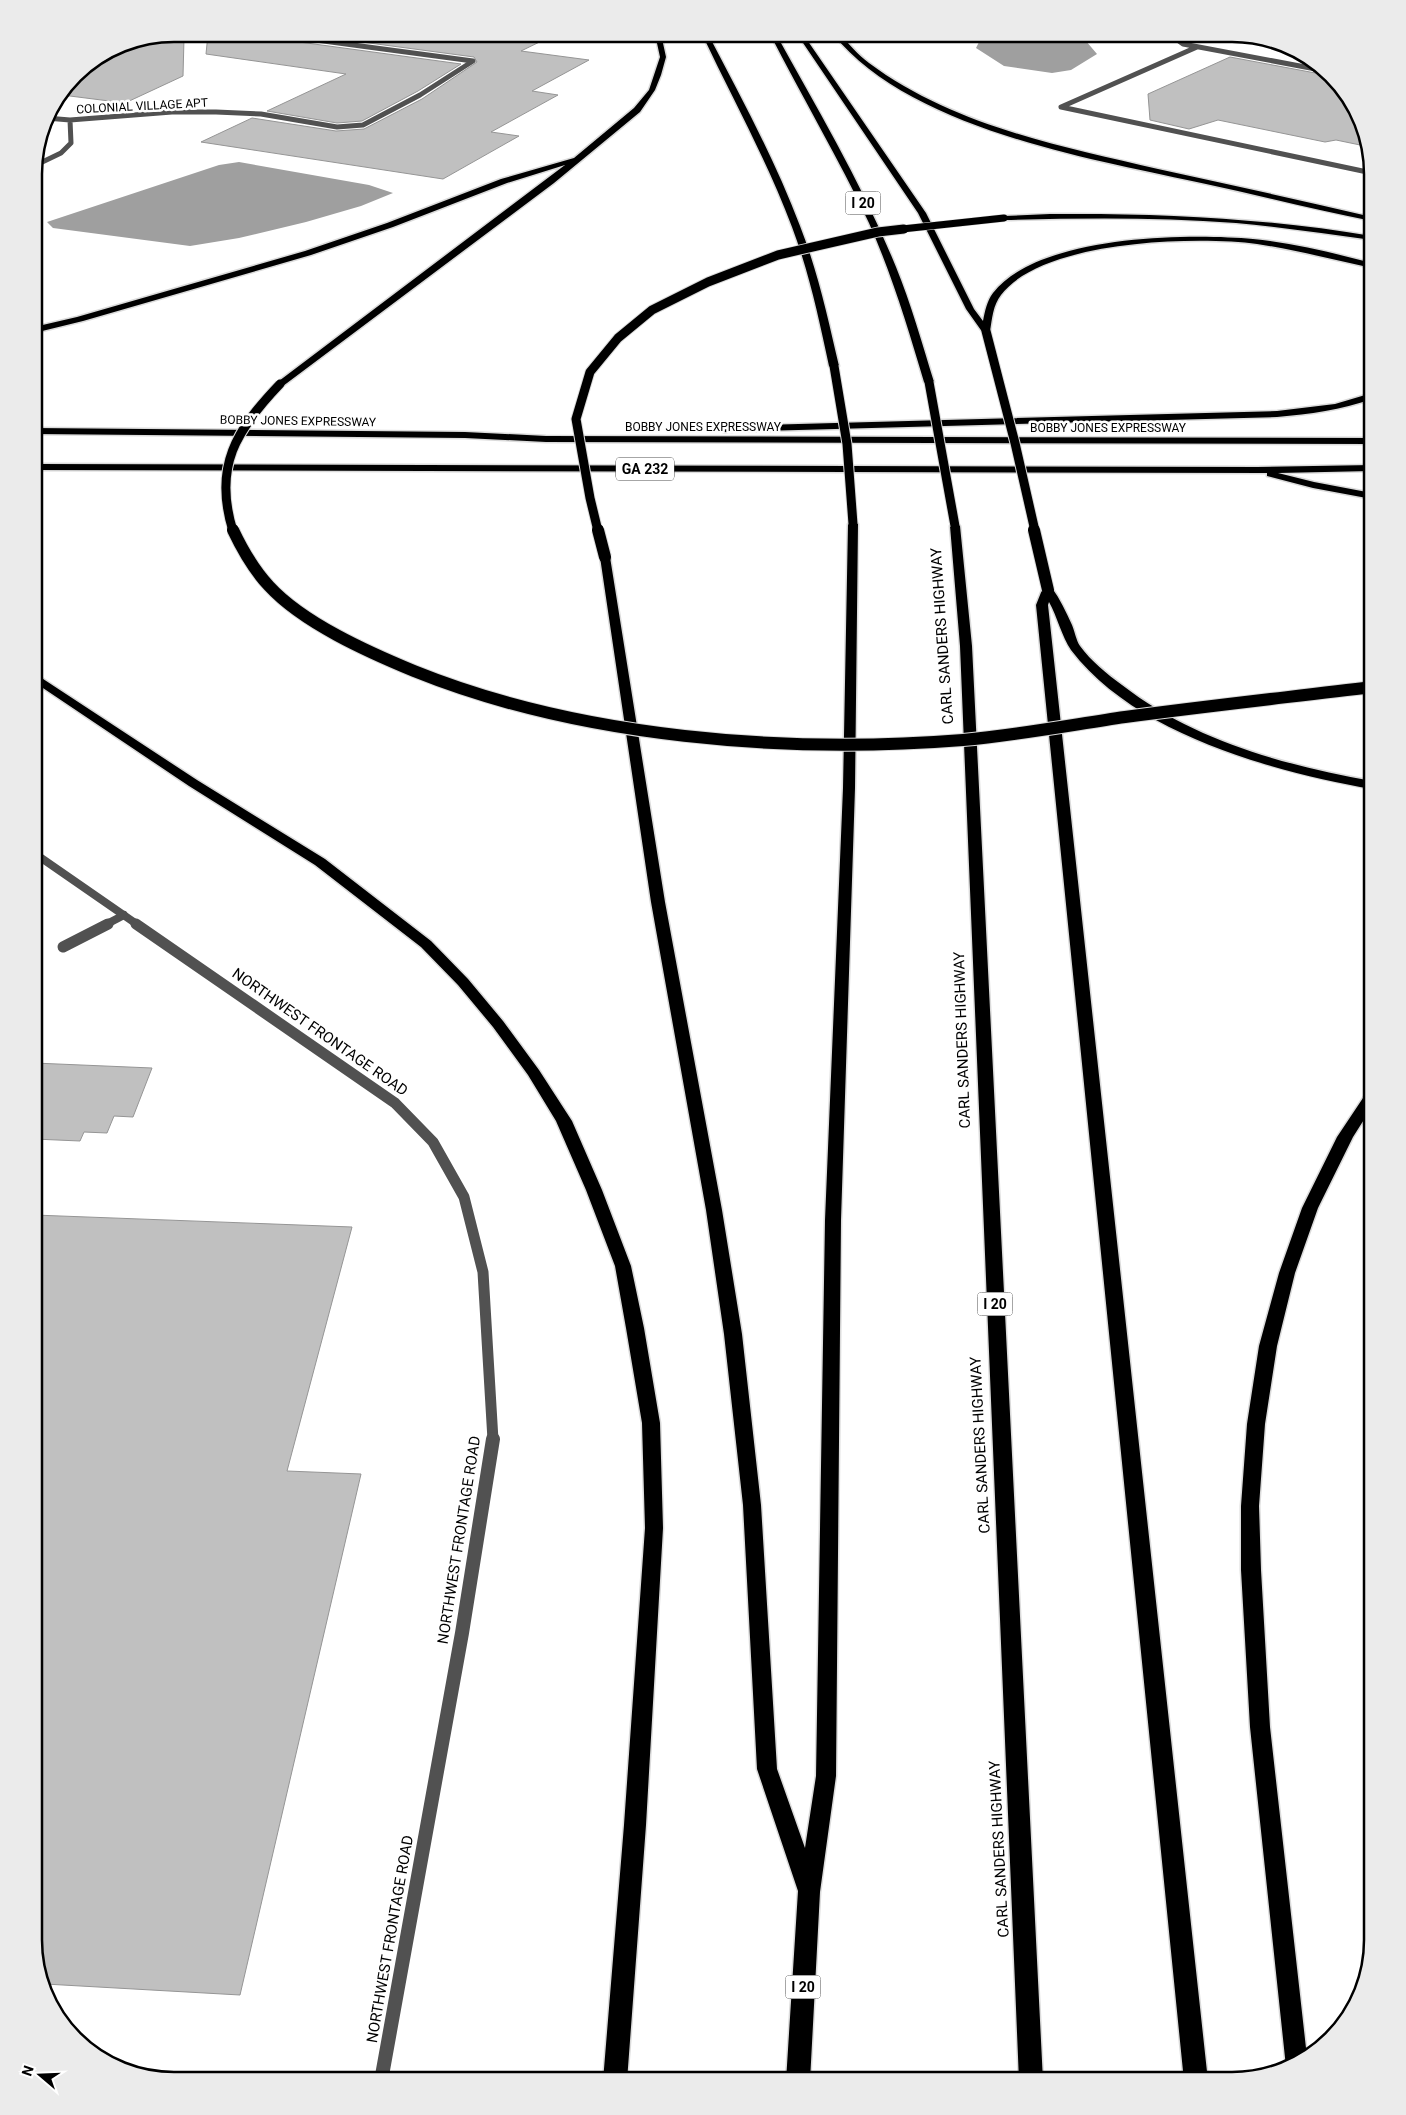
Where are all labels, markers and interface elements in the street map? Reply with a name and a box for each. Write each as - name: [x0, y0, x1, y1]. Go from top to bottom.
- street label: COLONIAL VILLAGE APT: [76, 96, 208, 116]
- road number: I 20: [846, 192, 880, 214]
- street label: BOBBY JONES EXPRESSWAY: [220, 413, 377, 429]
- street label: BOBBY JONES EXPRESSWAY: [625, 420, 782, 434]
- street label: BOBBY JONES EXPRESSWAY: [1030, 421, 1187, 435]
- road number: GA 232: [616, 458, 674, 480]
- street label: CARL SANDERS HIGHWAY: [927, 547, 957, 725]
- street label: CARL SANDERS HIGHWAY: [950, 951, 974, 1129]
- street label: NORTHWEST FRONTAGE ROAD: [229, 964, 411, 1100]
- road number: I 20: [978, 1292, 1012, 1316]
- street label: CARL SANDERS HIGHWAY: [966, 1356, 994, 1534]
- street label: NORTHWEST FRONTAGE ROAD: [434, 1435, 484, 1645]
- street label: CARL SANDERS HIGHWAY: [985, 1760, 1013, 1938]
- street label: NORTHWEST FRONTAGE ROAD: [363, 1834, 417, 2044]
- road number: I 20: [786, 1975, 820, 1998]
- north arrow: [15, 2050, 65, 2100]
- text: N: [19, 2063, 37, 2078]

